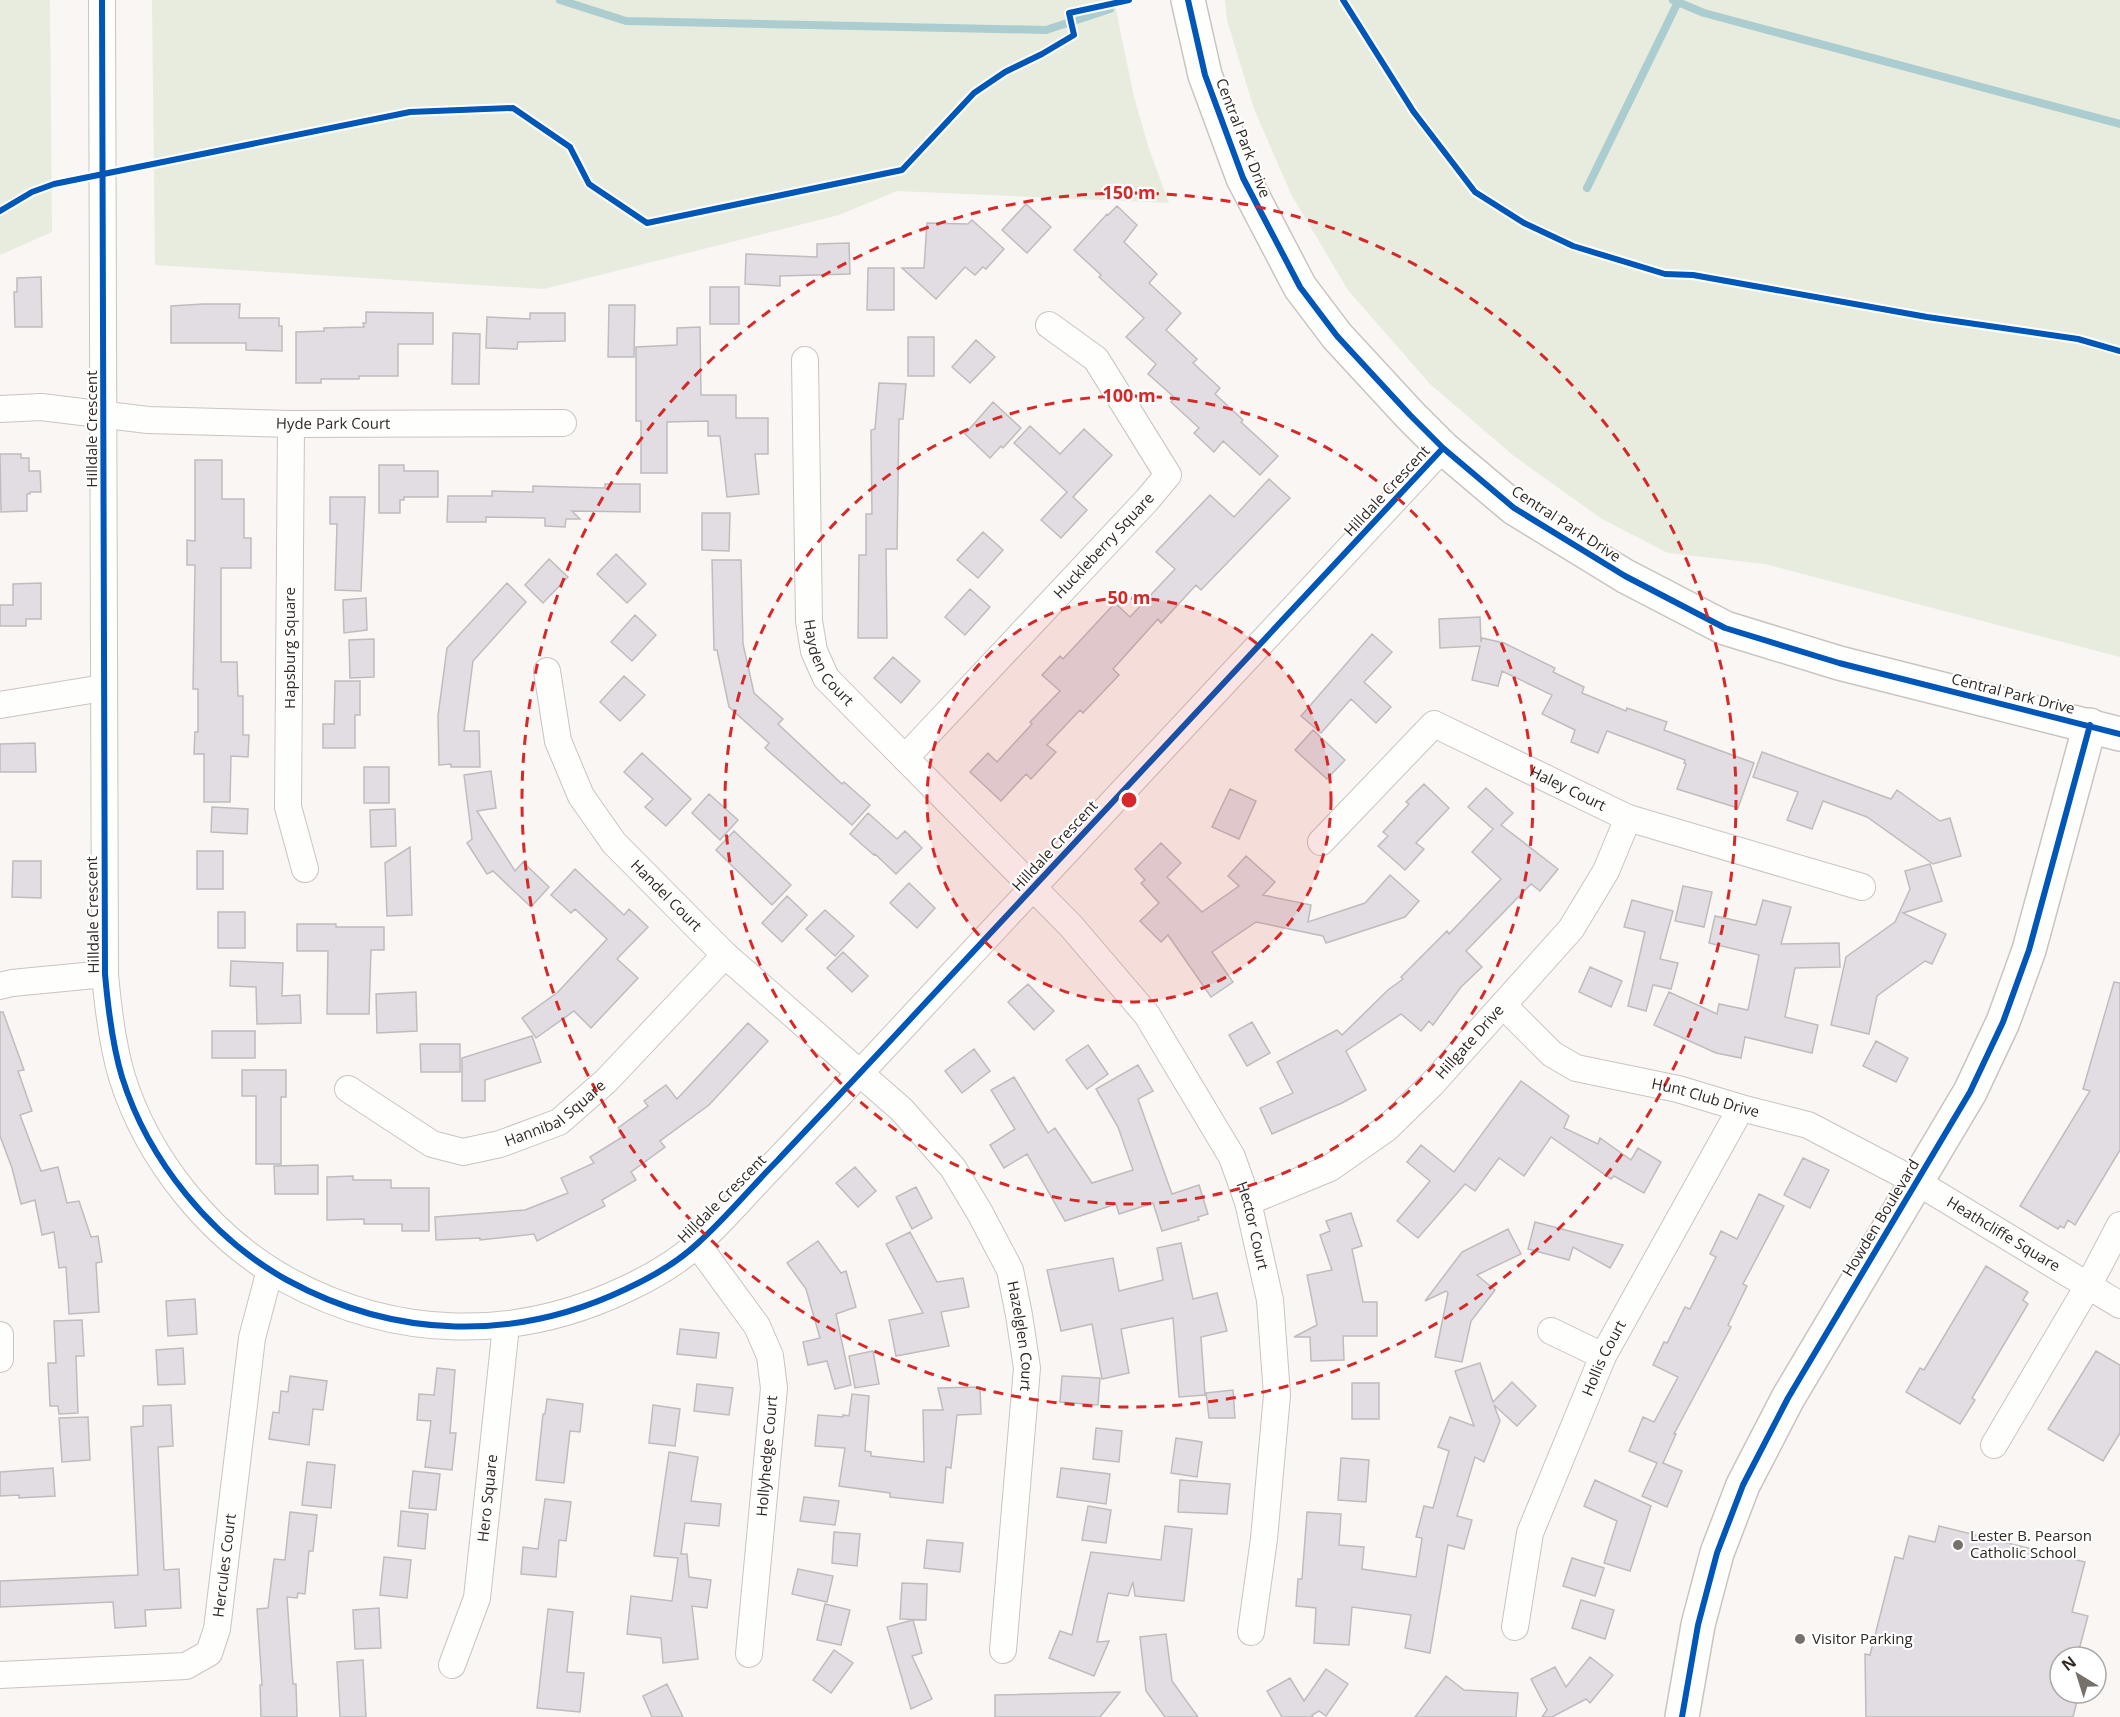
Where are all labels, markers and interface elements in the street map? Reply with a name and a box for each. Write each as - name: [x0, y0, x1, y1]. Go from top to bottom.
- street label: Central Park Drive: [1212, 75, 1276, 200]
- text: 150 m: [1102, 180, 1156, 204]
- street label: Hilldale Crescent: [81, 370, 101, 488]
- text: 100 m: [1102, 383, 1156, 407]
- street label: Hyde Park Court: [276, 413, 390, 433]
- street label: Hilldale Crescent: [1339, 441, 1434, 540]
- street label: Central Park Drive: [1508, 480, 1625, 566]
- street label: Huckleberry Square: [1049, 488, 1158, 602]
- text: 50 m: [1108, 585, 1150, 609]
- street label: Hapsburg Square: [279, 587, 299, 709]
- street label: Hayden Court: [800, 618, 859, 710]
- street label: Central Park Drive: [1949, 668, 2077, 718]
- street label: Haley Court: [1527, 761, 1610, 815]
- centre of rings: [1119, 790, 1139, 810]
- street label: Hilldale Crescent: [1007, 796, 1102, 895]
- street label: Handel Court: [627, 855, 707, 935]
- street label: Hilldale Crescent: [81, 856, 103, 974]
- street label: Hillgate Drive: [1430, 1000, 1508, 1083]
- street label: Hunt Club Drive: [1650, 1073, 1762, 1121]
- street label: Hannibal Square: [501, 1075, 609, 1151]
- street label: Hilldale Crescent: [673, 1150, 770, 1247]
- street label: Howden Boulevard: [1837, 1155, 1923, 1280]
- street label: Hector Court: [1232, 1178, 1274, 1272]
- street label: Heathcliffe Square: [1943, 1191, 2064, 1275]
- street label: Hazelglen Court: [1003, 1279, 1038, 1392]
- street label: Hollis Court: [1577, 1316, 1630, 1399]
- street label: Hollyhedge Court: [751, 1394, 781, 1517]
- street label: Hero Square: [472, 1453, 501, 1543]
- street label: Hercules Court: [207, 1512, 240, 1618]
- place label: Lester B. Pearson Catholic School: [1970, 1525, 2092, 1562]
- marker: Lester B. Pearson Catholic School: [1951, 1538, 1965, 1552]
- place label: Visitor Parking: [1812, 1628, 1913, 1648]
- marker: Visitor Parking: [1793, 1632, 1807, 1646]
- north arrow: [2048, 1645, 2108, 1705]
- text: N: [2057, 1651, 2081, 1676]

